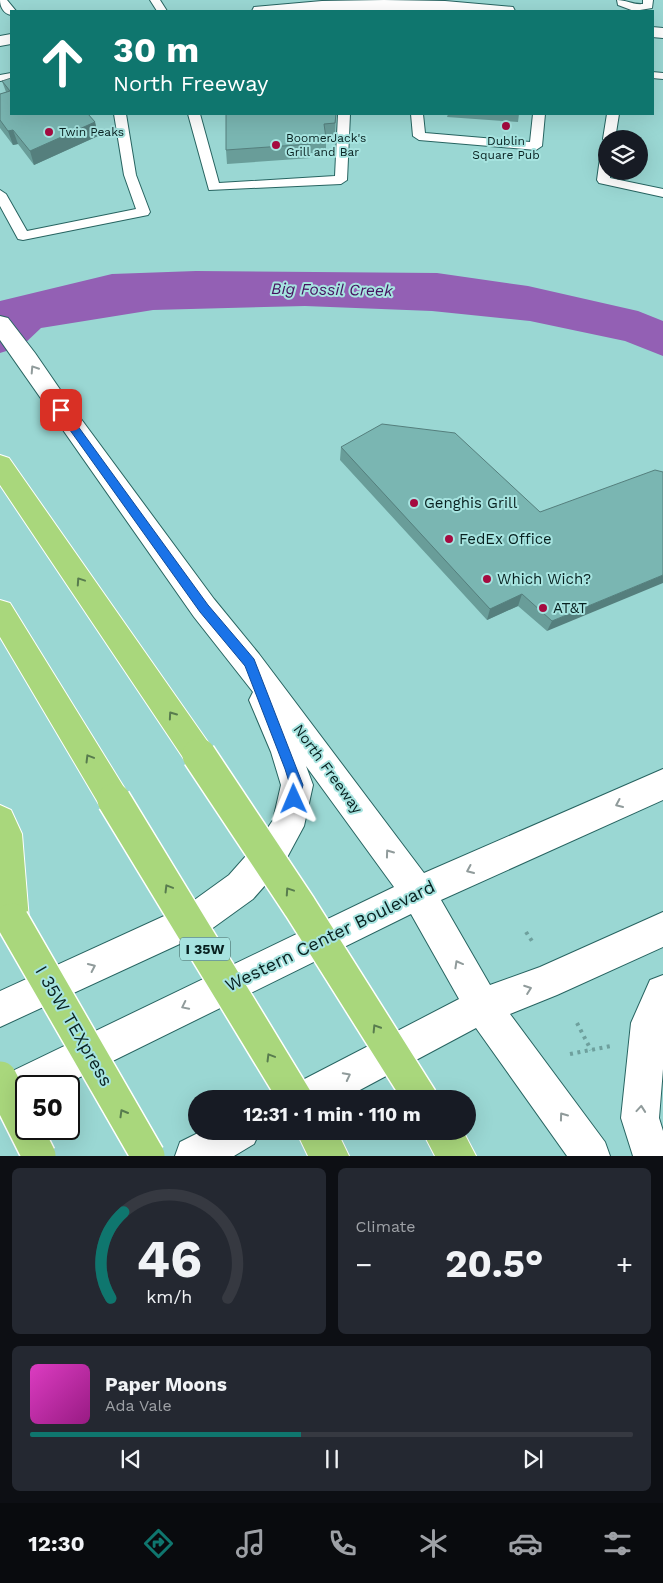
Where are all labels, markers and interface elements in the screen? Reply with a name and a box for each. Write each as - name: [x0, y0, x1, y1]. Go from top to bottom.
- text: 30 m: [113, 29, 199, 71]
- icon: ahead: [30, 30, 95, 95]
- text: North Freeway: [113, 71, 268, 96]
- marker: Dublin Square Pub: [500, 120, 512, 132]
- place label: Twin Peaks: [59, 125, 124, 139]
- marker: Twin Peaks: [43, 126, 55, 138]
- map controls: [598, 130, 648, 180]
- button: layers: [598, 130, 648, 180]
- place label: BoomerJack's Grill and Bar: [286, 131, 366, 159]
- place label: Dublin Square Pub: [472, 134, 540, 162]
- marker: BoomerJack's Grill and Bar: [270, 139, 282, 151]
- water label: Big Fossil Creek: [271, 279, 394, 300]
- one-way arrow: [31, 365, 40, 375]
- pin: [40, 389, 82, 431]
- icon: arrive: [47, 396, 75, 424]
- place label: Genghis Grill: [424, 494, 518, 512]
- marker: Genghis Grill: [408, 497, 420, 509]
- place label: FedEx Office: [459, 530, 552, 548]
- marker: FedEx Office: [443, 533, 455, 545]
- place label: Which Wich?: [497, 570, 591, 588]
- marker: Which Wich?: [481, 573, 493, 585]
- one-way arrow: [76, 578, 86, 587]
- place label: AT&T: [553, 599, 587, 617]
- marker: AT&T: [537, 602, 549, 614]
- one-way arrow: [169, 711, 178, 721]
- street label: North Freeway: [290, 721, 367, 817]
- one-way arrow: [85, 755, 95, 764]
- position arrow: [267, 772, 319, 824]
- one-way arrow: [615, 797, 624, 808]
- one-way arrow: [386, 849, 395, 859]
- one-way arrow: [466, 863, 475, 874]
- street label: Western Center Boulevard: [221, 876, 438, 996]
- one-way arrow: [164, 885, 174, 894]
- one-way arrow: [286, 887, 296, 896]
- road number: I 35W: [180, 938, 230, 961]
- one-way arrow: [455, 960, 465, 969]
- street label: I 35W TEXpress: [31, 962, 117, 1090]
- one-way arrow: [87, 963, 96, 973]
- one-way arrow: [523, 985, 532, 995]
- one-way arrow: [181, 1000, 190, 1011]
- one-way arrow: [373, 1024, 383, 1033]
- one-way arrow: [267, 1054, 277, 1063]
- one-way arrow: [342, 1072, 351, 1082]
- speed limit sign: 50: [15, 1075, 80, 1140]
- text: 12:31 · 1 min · 110 m: [243, 1103, 421, 1126]
- one-way arrow: [635, 1104, 646, 1112]
- one-way arrow: [120, 1110, 130, 1119]
- one-way arrow: [560, 1112, 569, 1122]
- text: Climate: [356, 1217, 416, 1236]
- text: 46: [136, 1229, 202, 1290]
- text: 20.5°: [445, 1242, 544, 1286]
- text: −: [356, 1248, 372, 1281]
- text: +: [616, 1248, 633, 1281]
- text: km/h: [146, 1286, 192, 1307]
- text: Paper Moons: [105, 1373, 227, 1396]
- text: Ada Vale: [105, 1396, 172, 1415]
- icon: previous: [117, 1445, 145, 1473]
- icon: pause: [318, 1445, 346, 1473]
- icon: next: [519, 1445, 547, 1473]
- icon: directions: [141, 1526, 176, 1561]
- icon: music: [233, 1526, 268, 1561]
- icon: phone: [325, 1526, 360, 1561]
- icon: climate: [416, 1526, 451, 1561]
- icon: car: [508, 1526, 543, 1561]
- icon: filters: [600, 1526, 635, 1561]
- text: 12:30: [28, 1531, 85, 1556]

